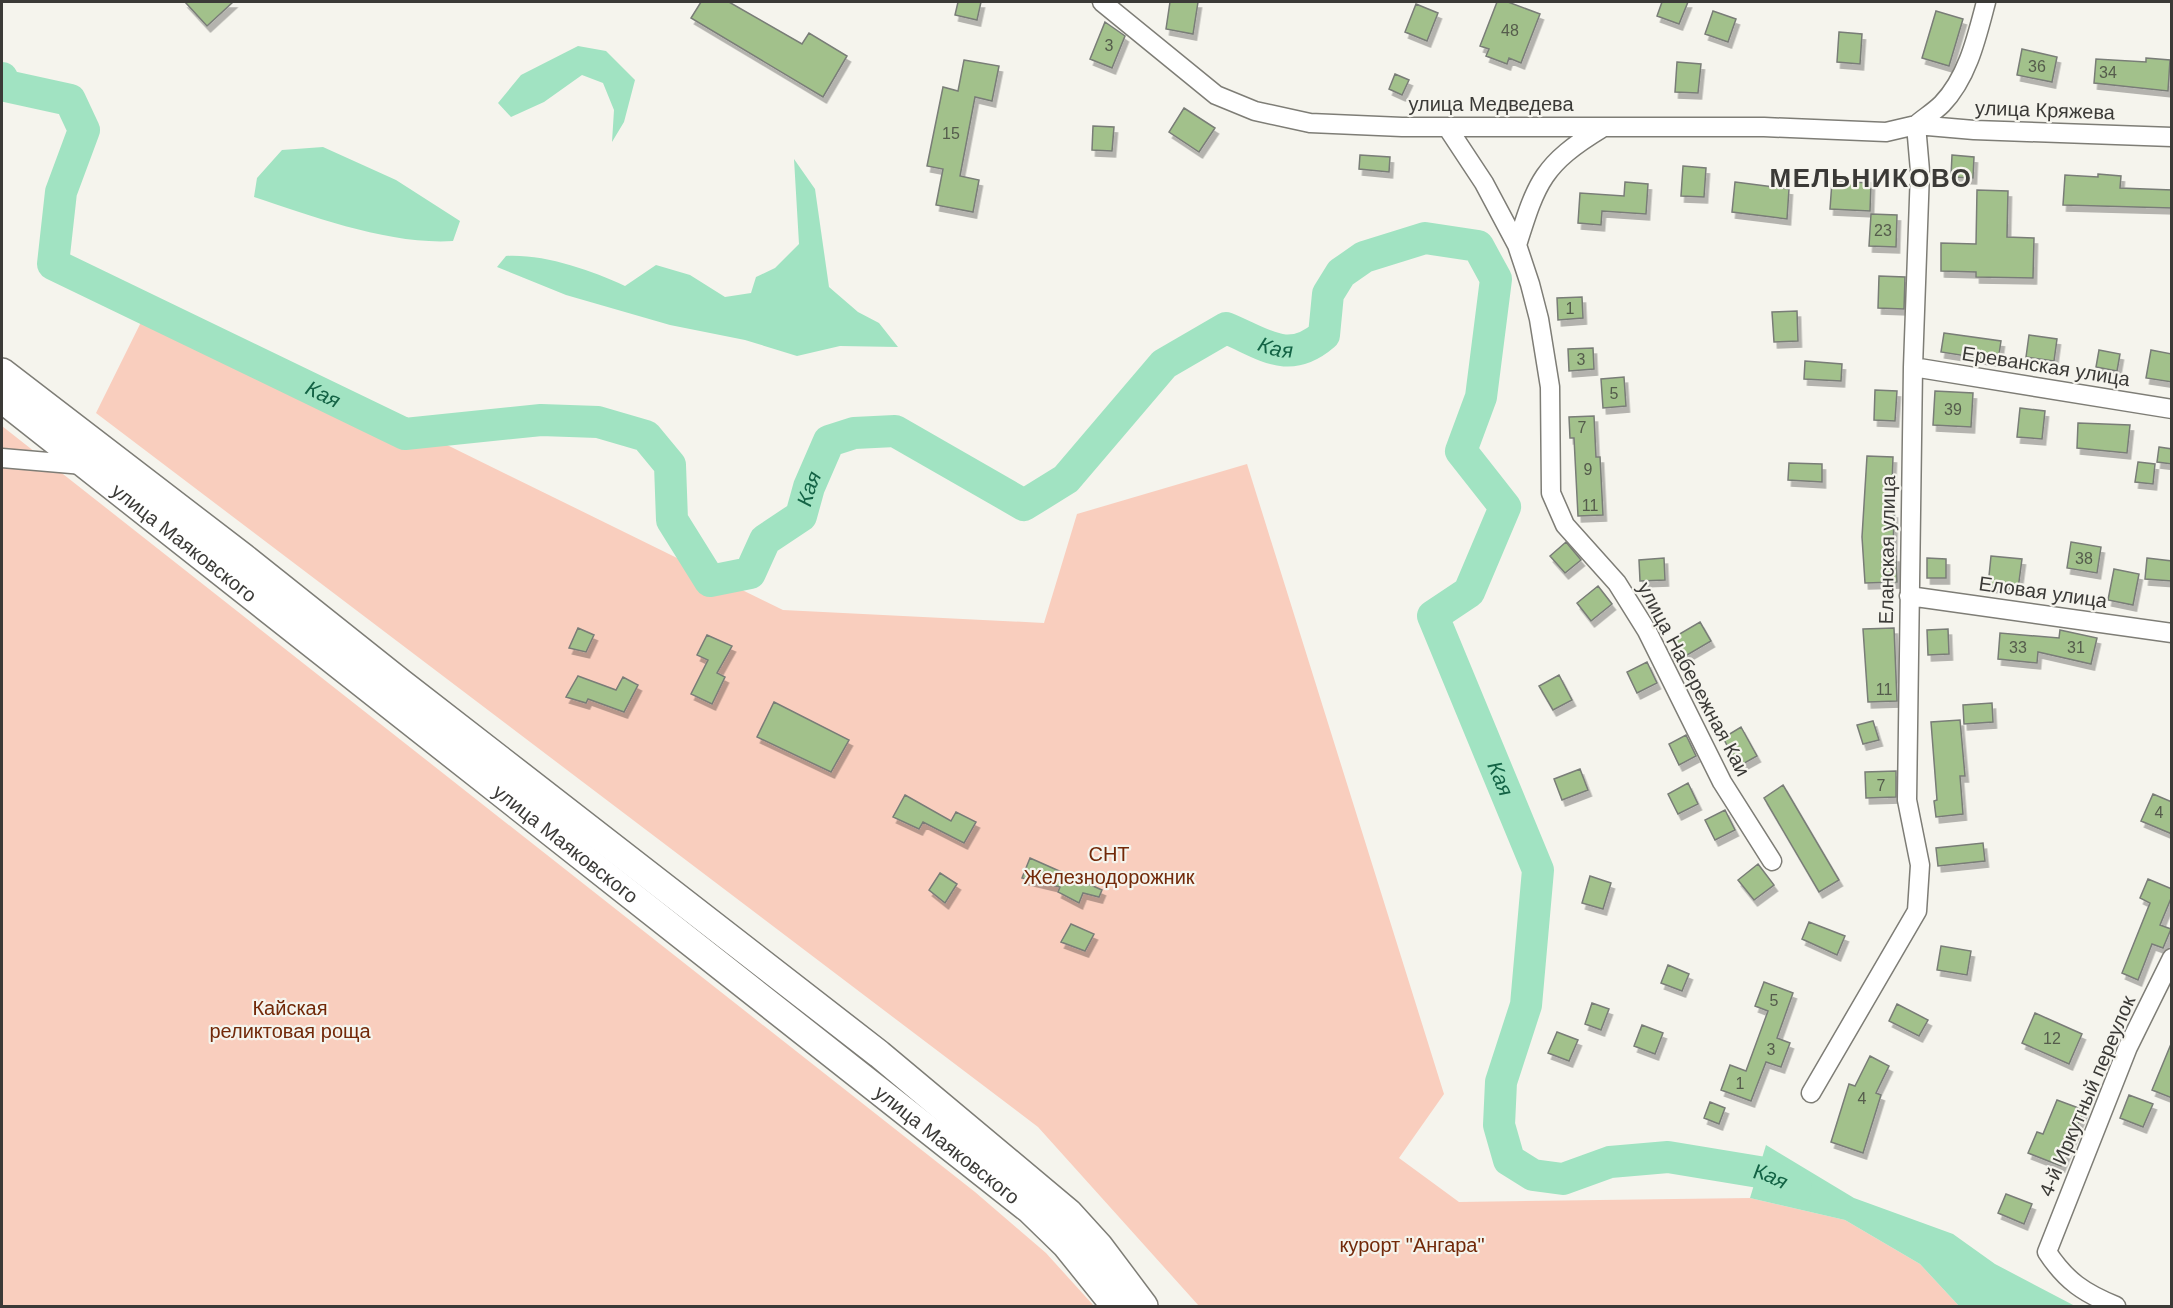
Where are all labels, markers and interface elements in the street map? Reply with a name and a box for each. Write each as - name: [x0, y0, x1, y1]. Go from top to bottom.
- house number: 48: [1501, 22, 1519, 39]
- house number: 3: [1105, 37, 1114, 54]
- house number: 36: [2028, 58, 2046, 75]
- house number: 34: [2099, 64, 2117, 81]
- street label: улица Медведева: [1408, 93, 1574, 115]
- street label: улица Кряжева: [1975, 97, 2116, 123]
- house number: 15: [942, 125, 960, 142]
- district label: МЕЛЬНИКОВО: [1770, 163, 1972, 193]
- house number: 23: [1874, 222, 1892, 239]
- house number: 1: [1566, 300, 1575, 317]
- water label: Кая: [1255, 332, 1293, 362]
- street label: Ереванская улица: [1960, 342, 2132, 390]
- house number: 3: [1577, 351, 1586, 368]
- water label: Кая: [302, 376, 344, 412]
- house number: 5: [1610, 385, 1619, 402]
- house number: 39: [1944, 401, 1962, 418]
- house number: 7: [1578, 419, 1587, 436]
- house number: 9: [1584, 461, 1593, 478]
- water label: Кая: [792, 468, 825, 509]
- street label: Еланская улица: [1875, 475, 1899, 625]
- street label: улица Маяковского: [107, 479, 261, 606]
- house number: 11: [1582, 497, 1598, 514]
- house number: 38: [2075, 550, 2093, 567]
- street label: Еловая улица: [1977, 572, 2109, 612]
- street label: улица Набережная Каи: [1634, 578, 1754, 780]
- house number: 33: [2009, 639, 2027, 656]
- house number: 31: [2067, 639, 2085, 656]
- house number: 11: [1876, 681, 1892, 698]
- water label: Кая: [1483, 758, 1518, 799]
- house number: 7: [1877, 777, 1886, 794]
- street label: улица Маяковского: [489, 780, 642, 907]
- house number: 4: [2155, 804, 2164, 821]
- park label: СНТ Железнодорожник: [1023, 843, 1195, 888]
- house number: 5: [1770, 992, 1779, 1009]
- street label: 4-й Иркутный переулок: [2035, 992, 2139, 1200]
- park label: Кайская реликтовая роща: [209, 997, 371, 1042]
- house number: 12: [2043, 1030, 2061, 1047]
- house number: 3: [1767, 1041, 1776, 1058]
- house number: 1: [1736, 1075, 1745, 1092]
- street label: улица Маяковского: [871, 1081, 1024, 1208]
- house number: 4: [1858, 1090, 1867, 1107]
- water label: Кая: [1752, 1159, 1792, 1193]
- park label: курорт "Ангара": [1339, 1234, 1485, 1256]

